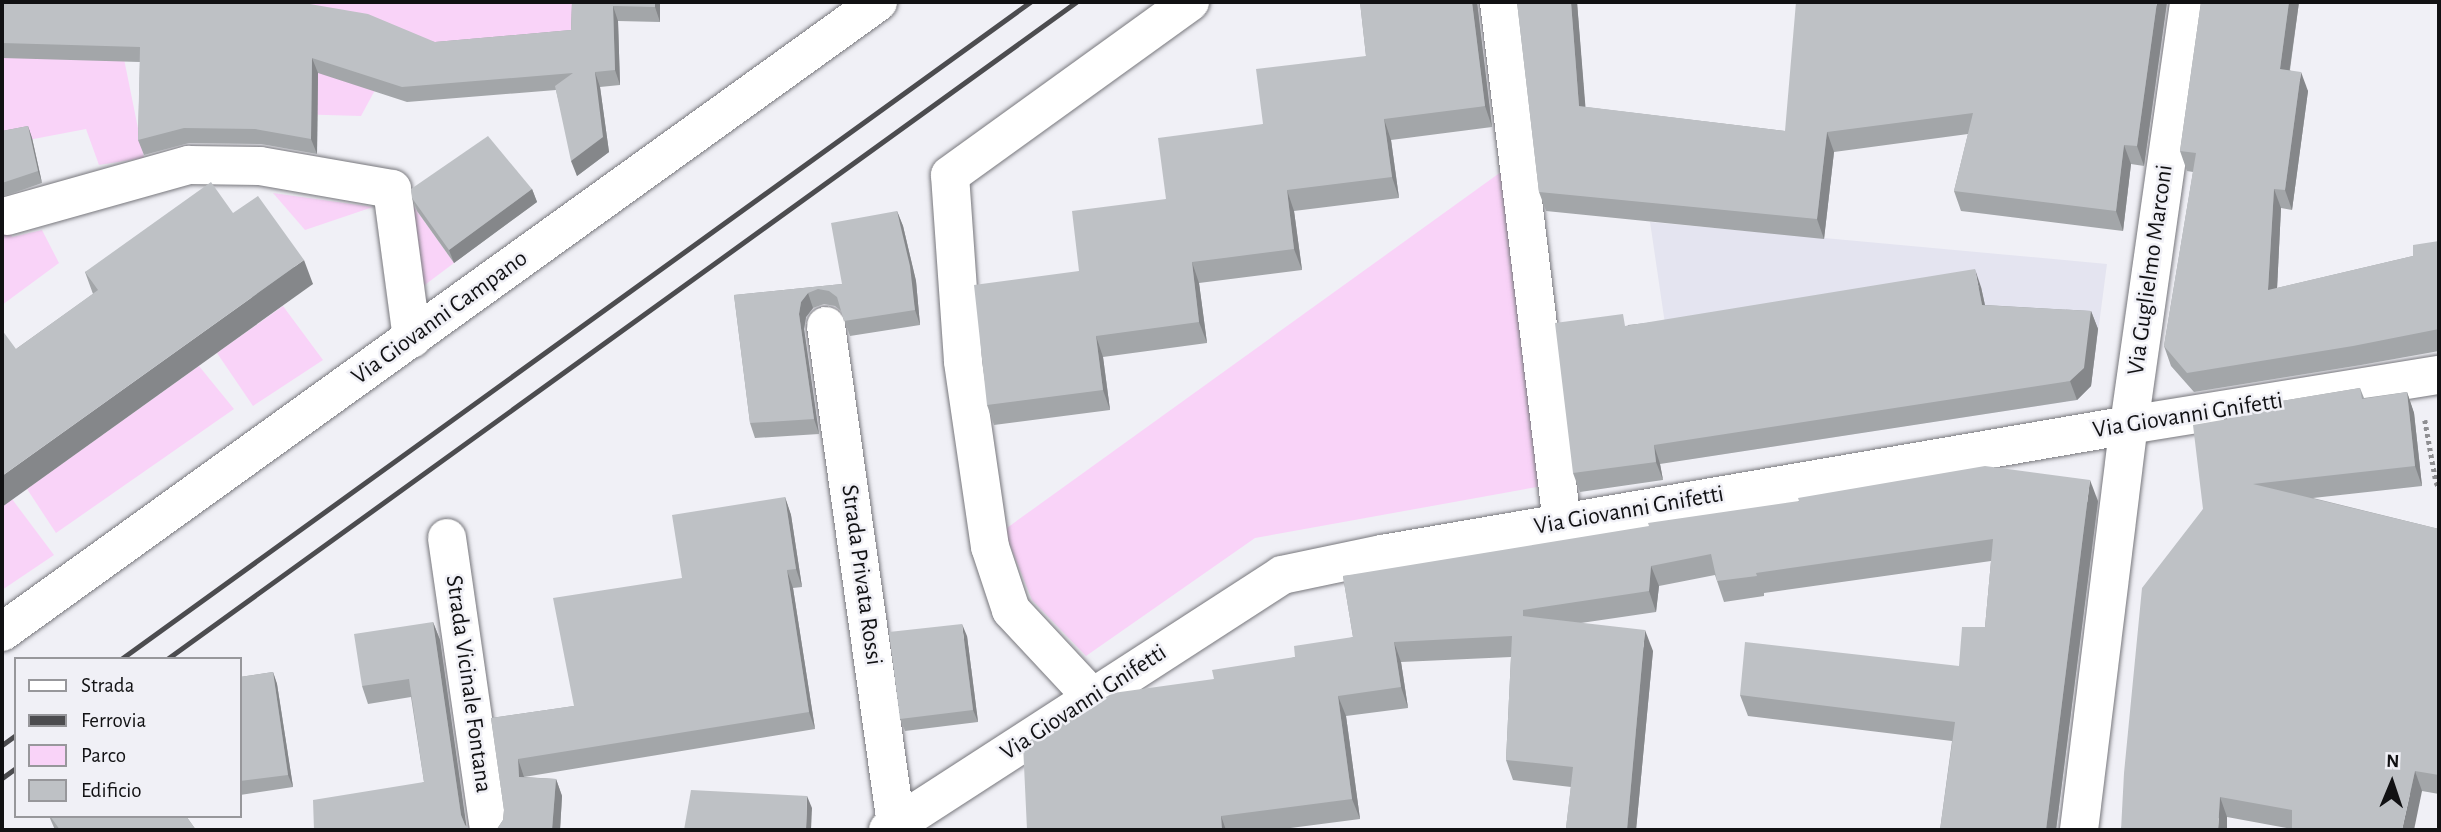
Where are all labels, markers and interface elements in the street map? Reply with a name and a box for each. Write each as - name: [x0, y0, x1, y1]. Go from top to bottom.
- street label: Via Guglielmo Marconi: [2122, 163, 2180, 377]
- street label: Via Giovanni Campano: [346, 244, 534, 392]
- street label: Via Giovanni Gnifetti: [2091, 387, 2285, 445]
- street label: Via Giovanni Gnifetti: [1532, 480, 1726, 542]
- street label: Strada Privata Rossi: [834, 483, 888, 667]
- street label: Strada Vicinale Fontana: [438, 573, 498, 795]
- street label: Via Giovanni Gnifetti: [996, 639, 1172, 767]
- legend: [14, 657, 242, 818]
- text: Strada: [81, 675, 134, 696]
- text: Ferrovia: [81, 710, 146, 731]
- text: Parco: [81, 745, 126, 766]
- north arrow: [2357, 748, 2427, 818]
- text: N: [2386, 752, 2400, 771]
- text: Edificio: [81, 780, 142, 801]

